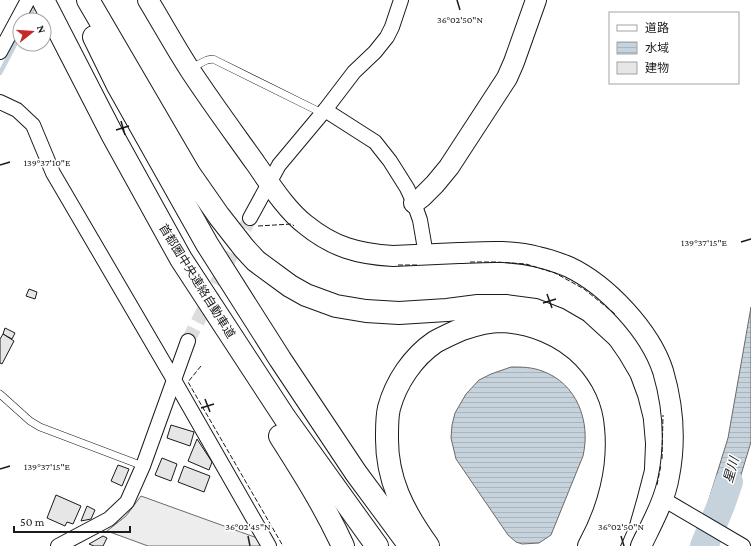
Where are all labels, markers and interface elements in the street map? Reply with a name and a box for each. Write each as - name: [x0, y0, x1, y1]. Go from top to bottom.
- north arrow: [12, 12, 52, 52]
- legend: [609, 12, 739, 84]
- text: 36°02'50"N: [437, 14, 483, 25]
- text: 道路: [645, 21, 669, 35]
- text: N: [35, 24, 49, 35]
- text: 水域: [645, 41, 669, 55]
- text: 建物: [645, 61, 669, 75]
- text: 139°37'10"E: [24, 157, 71, 168]
- street label: 首都圏中央連絡自動車道: [156, 221, 238, 341]
- text: 139°37'15"E: [681, 237, 727, 248]
- water label: 星川: [720, 454, 742, 485]
- text: 139°37'15"E: [24, 461, 70, 472]
- scale bar: [14, 508, 130, 534]
- text: 50 m: [20, 515, 45, 529]
- text: 36°02'45"N: [225, 521, 271, 532]
- text: 36°02'50"N: [598, 521, 644, 532]

